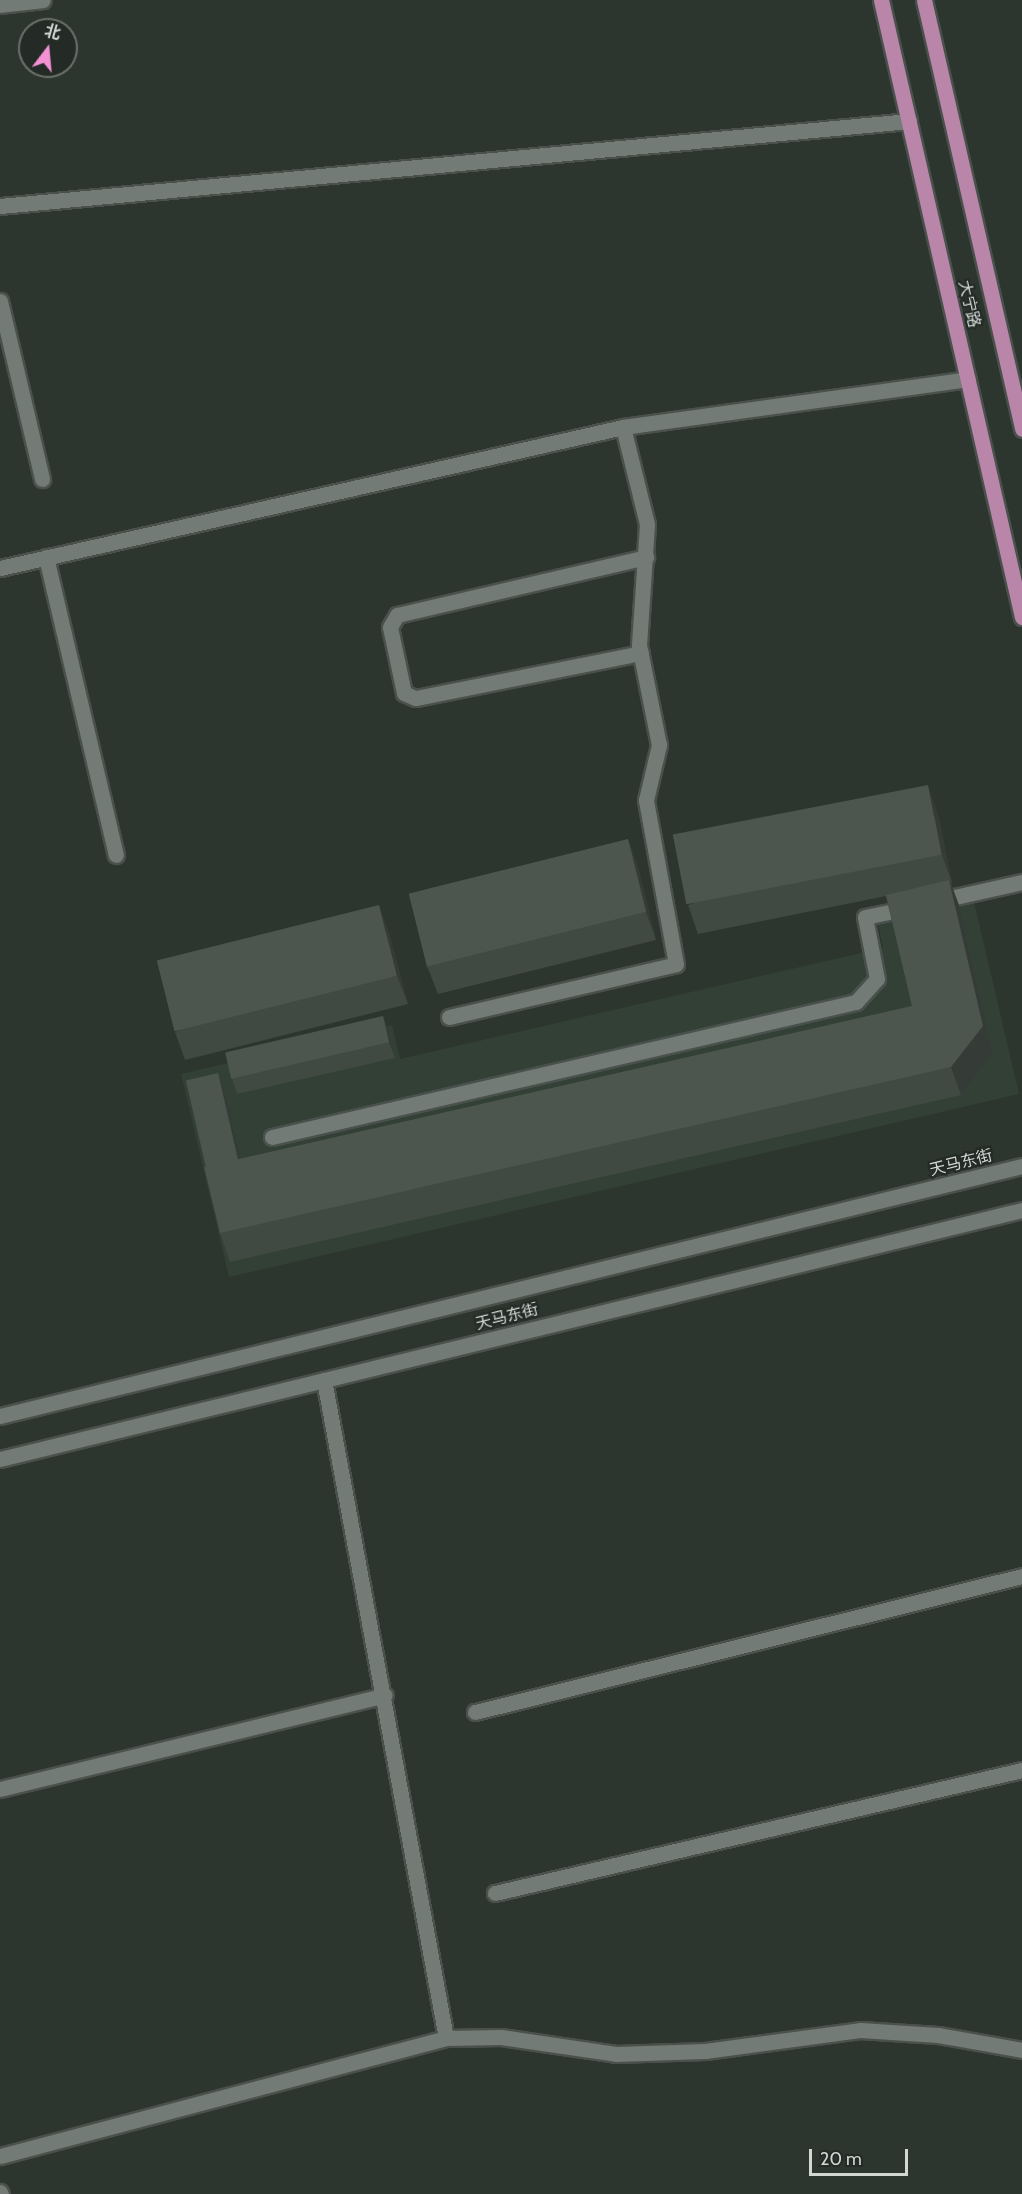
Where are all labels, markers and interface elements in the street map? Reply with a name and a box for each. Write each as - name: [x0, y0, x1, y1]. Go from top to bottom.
- north arrow: [18, 18, 78, 78]
- text: 北: [42, 21, 63, 43]
- street label: 大宁路: [954, 278, 984, 330]
- street label: 天马东街: [928, 1146, 994, 1180]
- street label: 天马东街: [474, 1300, 540, 1334]
- scale bar: [812, 2137, 911, 2175]
- text: 20 m: [820, 2148, 862, 2170]

